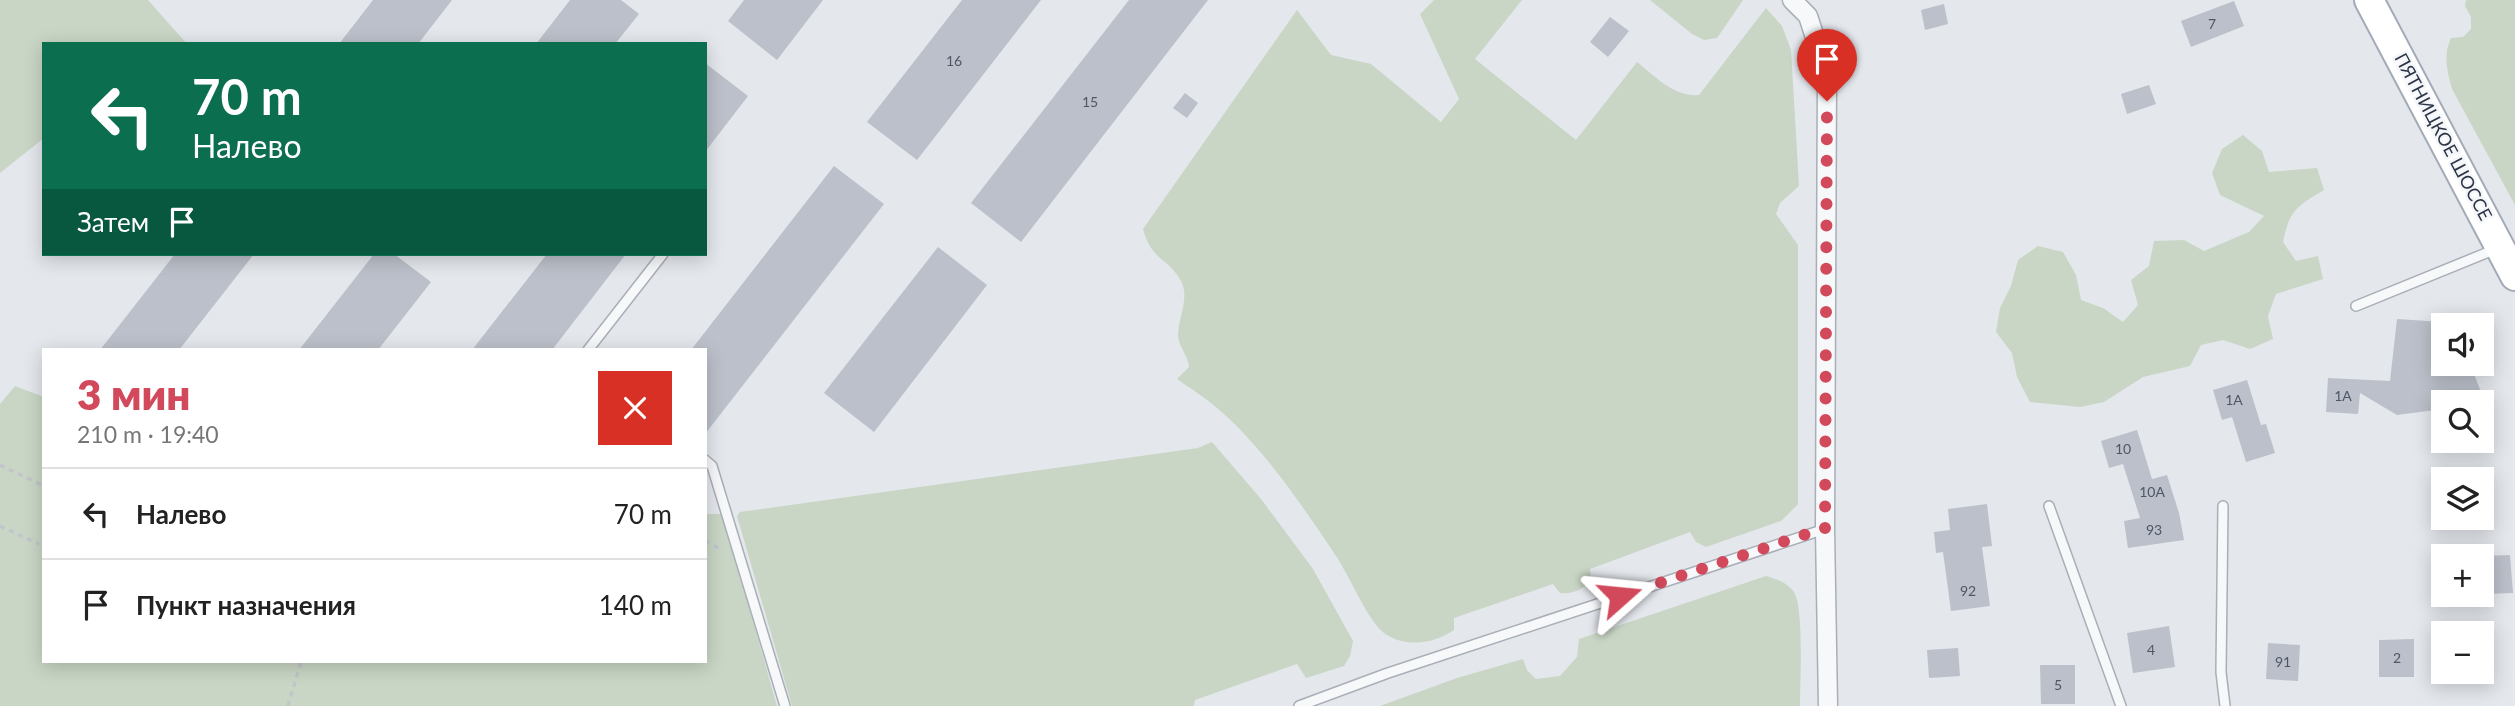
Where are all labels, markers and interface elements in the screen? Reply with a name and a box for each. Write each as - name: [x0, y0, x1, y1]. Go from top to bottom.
- house number: 7: [2208, 15, 2216, 32]
- pin: [1797, 29, 1857, 101]
- icon: arrive: [1808, 40, 1846, 78]
- street label: ПЯТНИЦКОЕ ШОССЕ: [2390, 49, 2497, 224]
- house number: 16: [946, 52, 962, 69]
- text: 70 m: [192, 67, 302, 125]
- icon: left: [77, 70, 168, 161]
- house number: 15: [1082, 93, 1098, 110]
- text: Налево: [192, 126, 302, 165]
- icon: arrive: [163, 203, 201, 241]
- text: Затем: [77, 206, 149, 238]
- map controls: [2431, 313, 2494, 684]
- button: sound: [2431, 313, 2494, 376]
- text: 3 мин: [77, 369, 191, 419]
- button: close: [598, 371, 672, 445]
- house number: 1А: [2334, 387, 2352, 404]
- button: search: [2431, 390, 2494, 453]
- house number: 1А: [2225, 391, 2243, 408]
- text: 210 m · 19:40: [77, 420, 219, 448]
- house number: 10: [2115, 440, 2131, 457]
- button: layers: [2431, 467, 2494, 530]
- house number: 10А: [2139, 483, 2165, 500]
- icon: left: [77, 495, 115, 533]
- text: Налево: [136, 498, 226, 530]
- text: 70 m: [614, 498, 672, 530]
- house number: 93: [2146, 521, 2162, 538]
- button: +: [2431, 544, 2494, 607]
- position arrow: [1583, 559, 1657, 633]
- house number: 92: [1960, 582, 1976, 599]
- icon: arrive: [77, 586, 115, 624]
- text: Пункт назначения: [136, 589, 356, 621]
- text: 140 m: [599, 589, 672, 621]
- button: −: [2431, 621, 2494, 684]
- house number: 4: [2147, 641, 2155, 658]
- house number: 2: [2393, 649, 2401, 666]
- house number: 91: [2275, 653, 2291, 670]
- house number: 5: [2054, 676, 2062, 693]

